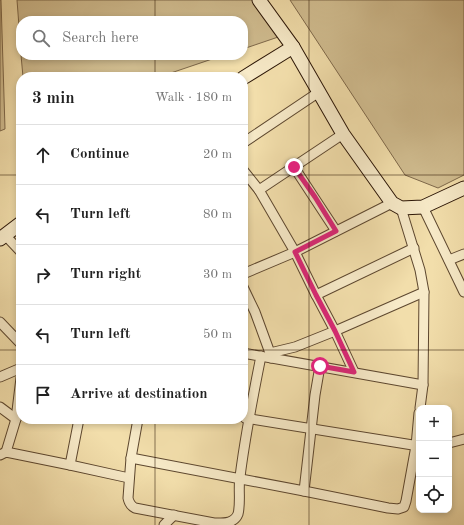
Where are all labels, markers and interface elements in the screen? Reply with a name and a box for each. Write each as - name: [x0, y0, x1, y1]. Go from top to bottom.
- search box: [16, 16, 248, 60]
- icon: search: [30, 27, 52, 49]
- text: Search here: [62, 31, 139, 46]
- text: 3 min: [32, 90, 75, 107]
- text: Walk · 180 m: [155, 91, 232, 104]
- icon: ahead: [32, 144, 54, 166]
- text: Continue: [70, 147, 129, 162]
- text: 20 m: [203, 148, 232, 161]
- route end: [285, 158, 303, 176]
- icon: left: [32, 204, 54, 226]
- text: Turn left: [70, 207, 130, 222]
- text: 80 m: [203, 208, 232, 221]
- icon: right: [32, 264, 54, 286]
- text: Turn right: [70, 267, 141, 282]
- text: 30 m: [203, 268, 232, 281]
- icon: left: [32, 324, 54, 346]
- text: Turn left: [70, 327, 130, 342]
- text: 50 m: [203, 328, 232, 341]
- route start: [311, 357, 329, 375]
- icon: arrive: [32, 384, 54, 406]
- text: Arrive at destination: [70, 387, 208, 402]
- map controls: [416, 405, 452, 513]
- button: +: [416, 405, 452, 441]
- button: −: [416, 441, 452, 477]
- button: locate: [416, 477, 452, 513]

